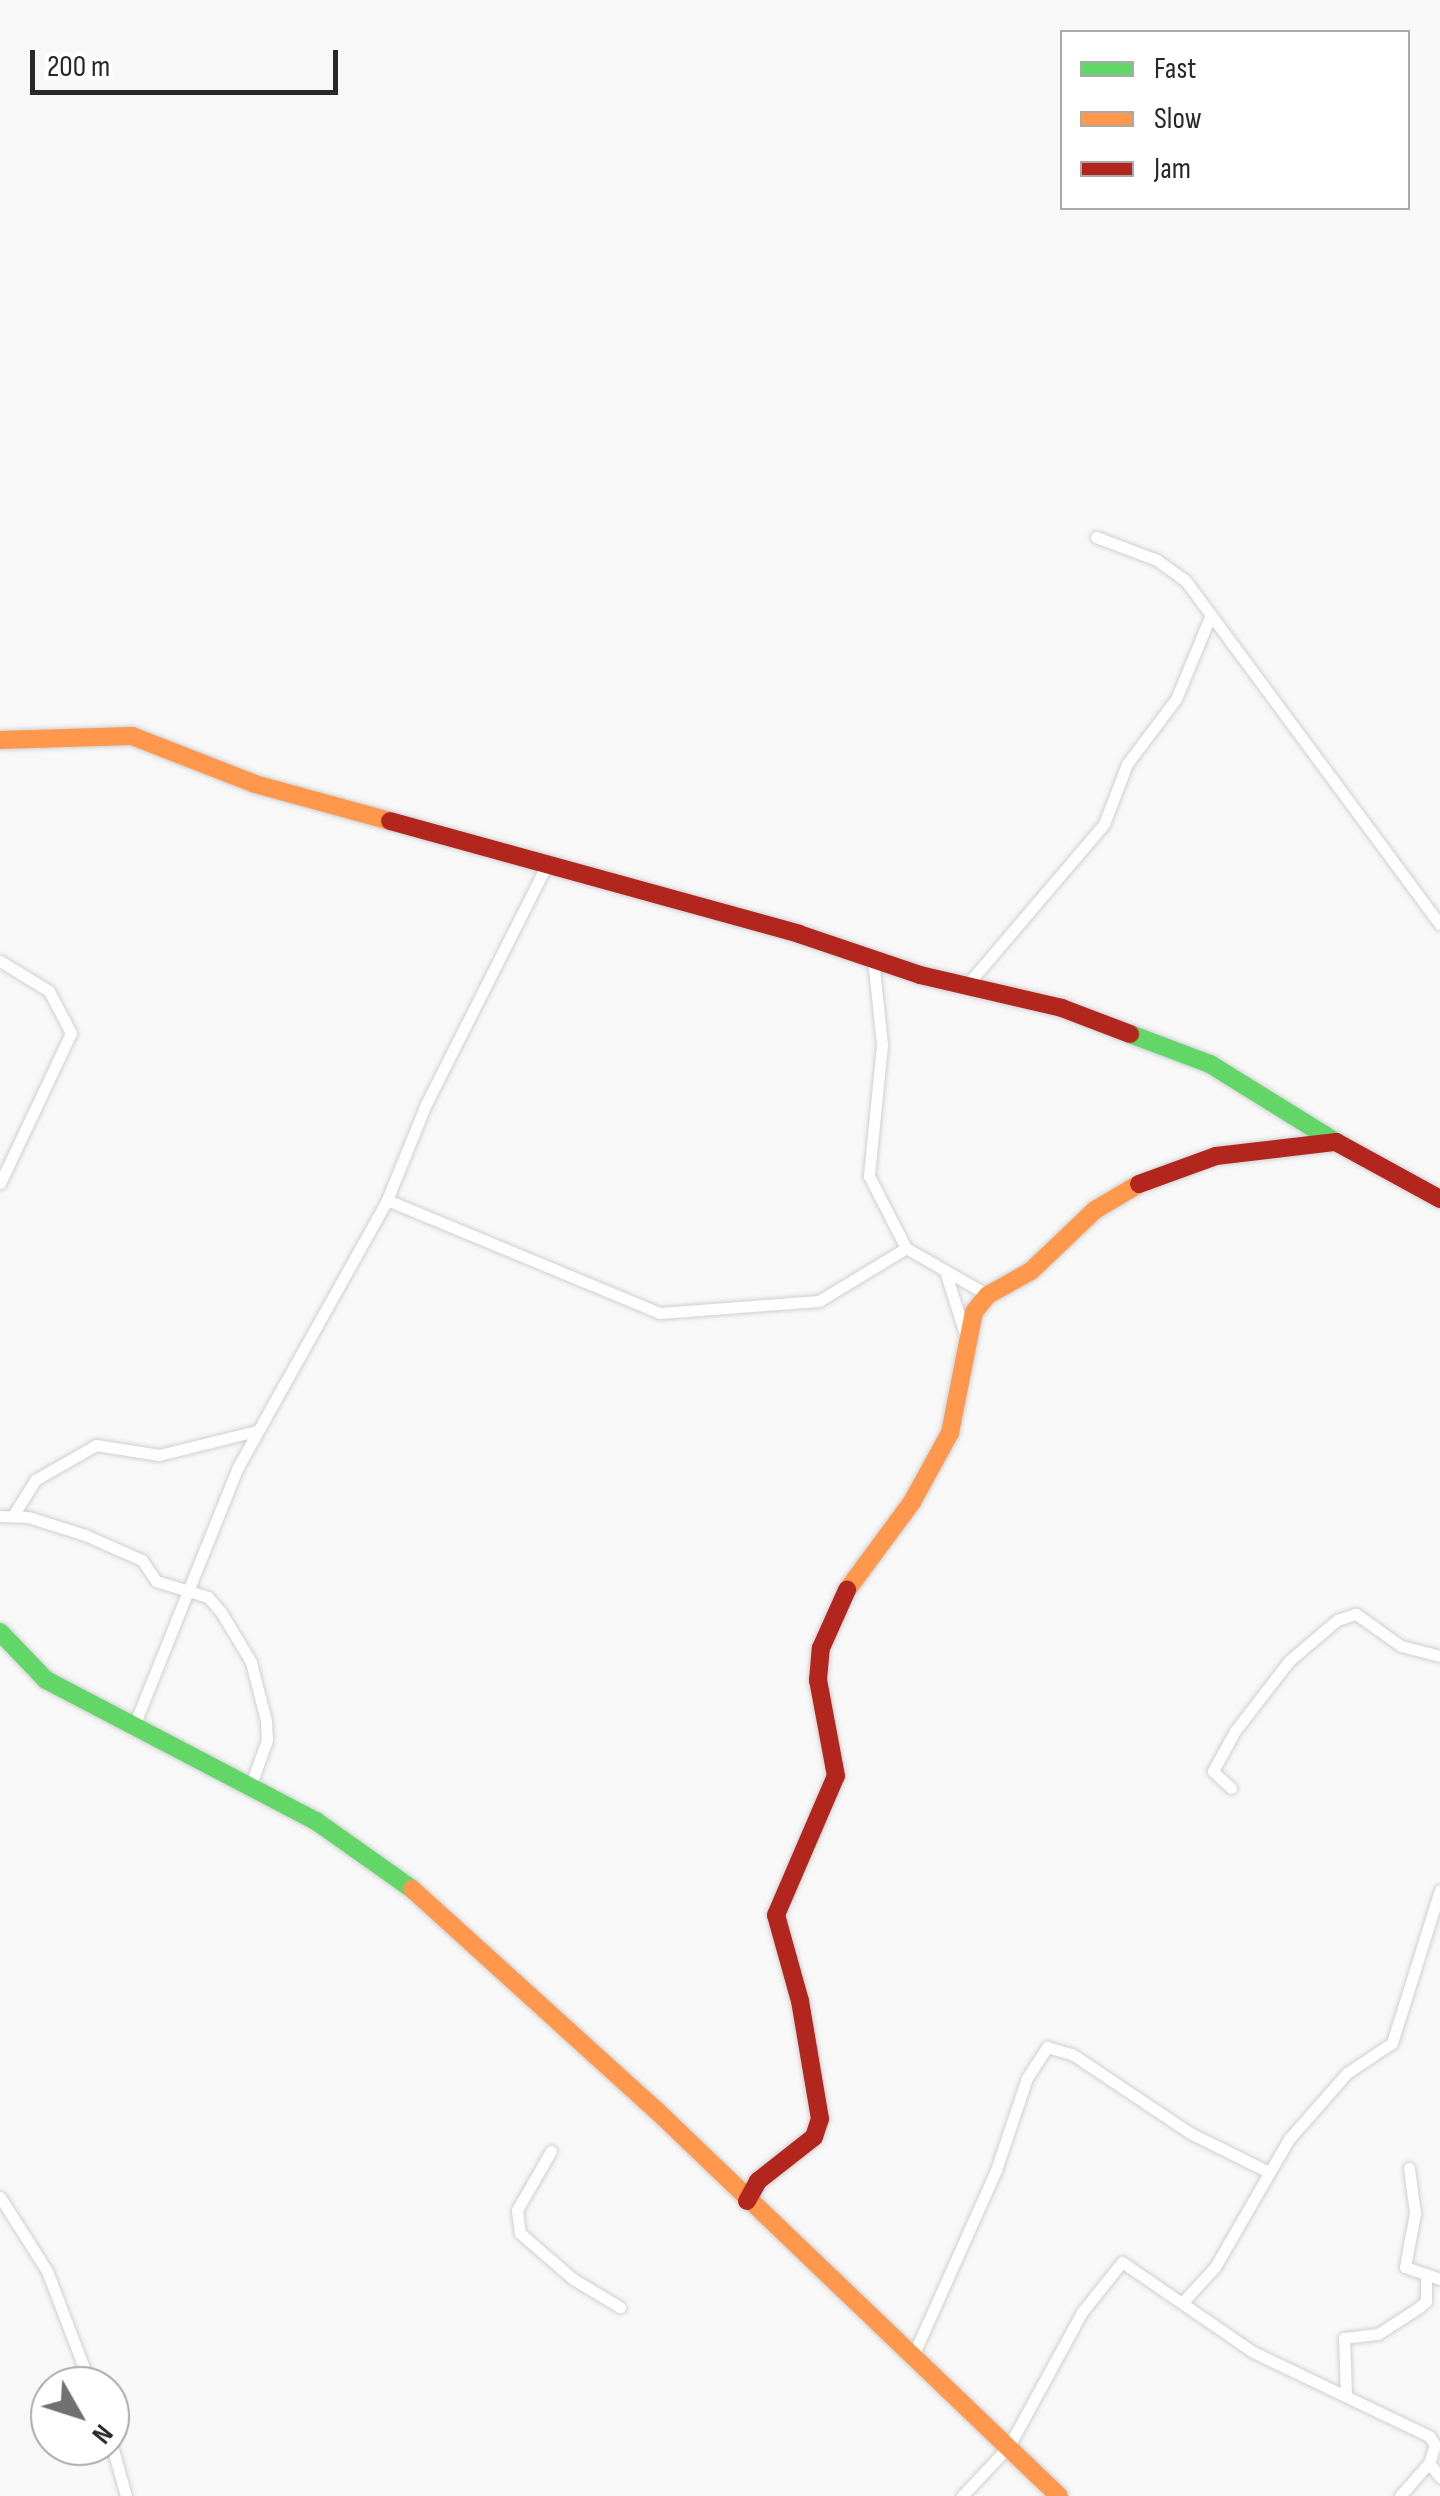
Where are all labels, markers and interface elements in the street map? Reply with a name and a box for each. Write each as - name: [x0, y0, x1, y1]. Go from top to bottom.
- scale bar: [35, 30, 342, 92]
- legend: [1060, 30, 1410, 210]
- text: 200 m: [47, 49, 110, 85]
- text: Fast: [1154, 51, 1196, 87]
- text: Slow: [1154, 101, 1202, 137]
- text: Jam: [1154, 151, 1191, 187]
- north arrow: [30, 2366, 130, 2466]
- text: N: [85, 2418, 120, 2450]

